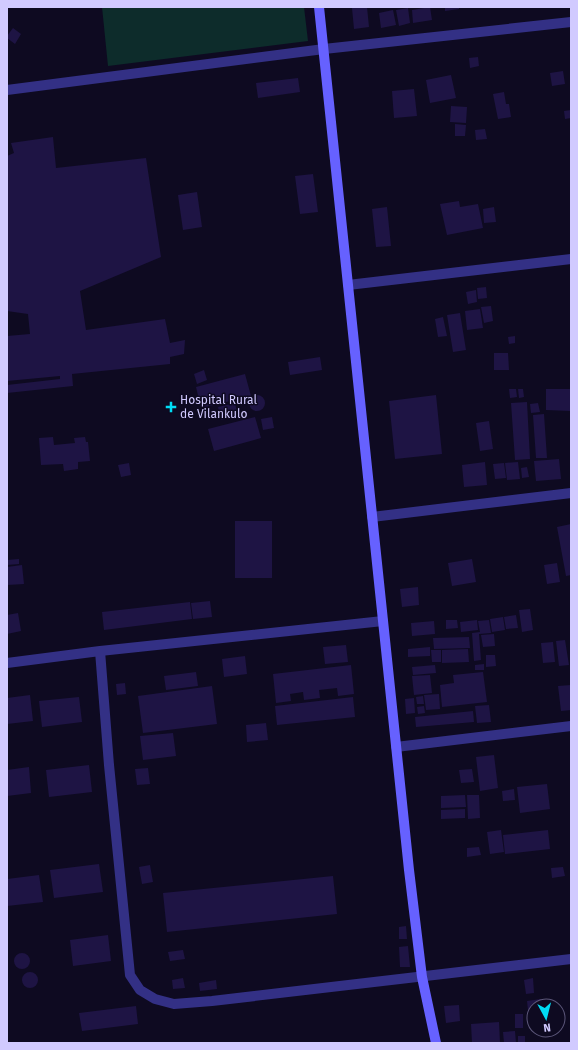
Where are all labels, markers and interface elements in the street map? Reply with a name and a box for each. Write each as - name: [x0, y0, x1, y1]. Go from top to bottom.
- place label: Hospital Rural de Vilankulo: [180, 393, 258, 421]
- marker: Hospital Rural de Vilankulo: [165, 401, 177, 413]
- north arrow: [526, 998, 566, 1038]
- text: N: [543, 1021, 552, 1034]

